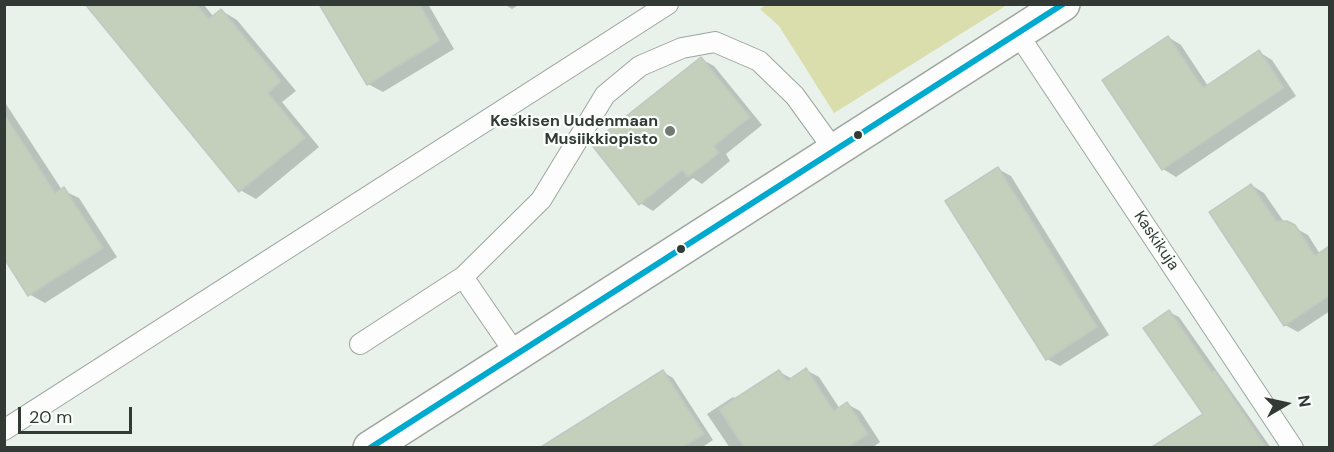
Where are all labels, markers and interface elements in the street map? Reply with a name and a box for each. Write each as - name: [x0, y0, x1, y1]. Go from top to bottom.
- place label: Keskisen Uudenmaan Musiikkiopisto: [490, 112, 658, 150]
- marker: Keskisen Uudenmaan Musiikkiopisto: [663, 124, 677, 138]
- unlabelled marker: [852, 129, 864, 141]
- street label: Kaskikuja: [1129, 208, 1183, 274]
- unlabelled marker: [675, 243, 687, 255]
- north arrow: [1256, 374, 1316, 434]
- text: N: [1293, 394, 1316, 409]
- scale bar: [21, 395, 135, 433]
- text: 20 m: [29, 405, 72, 429]

